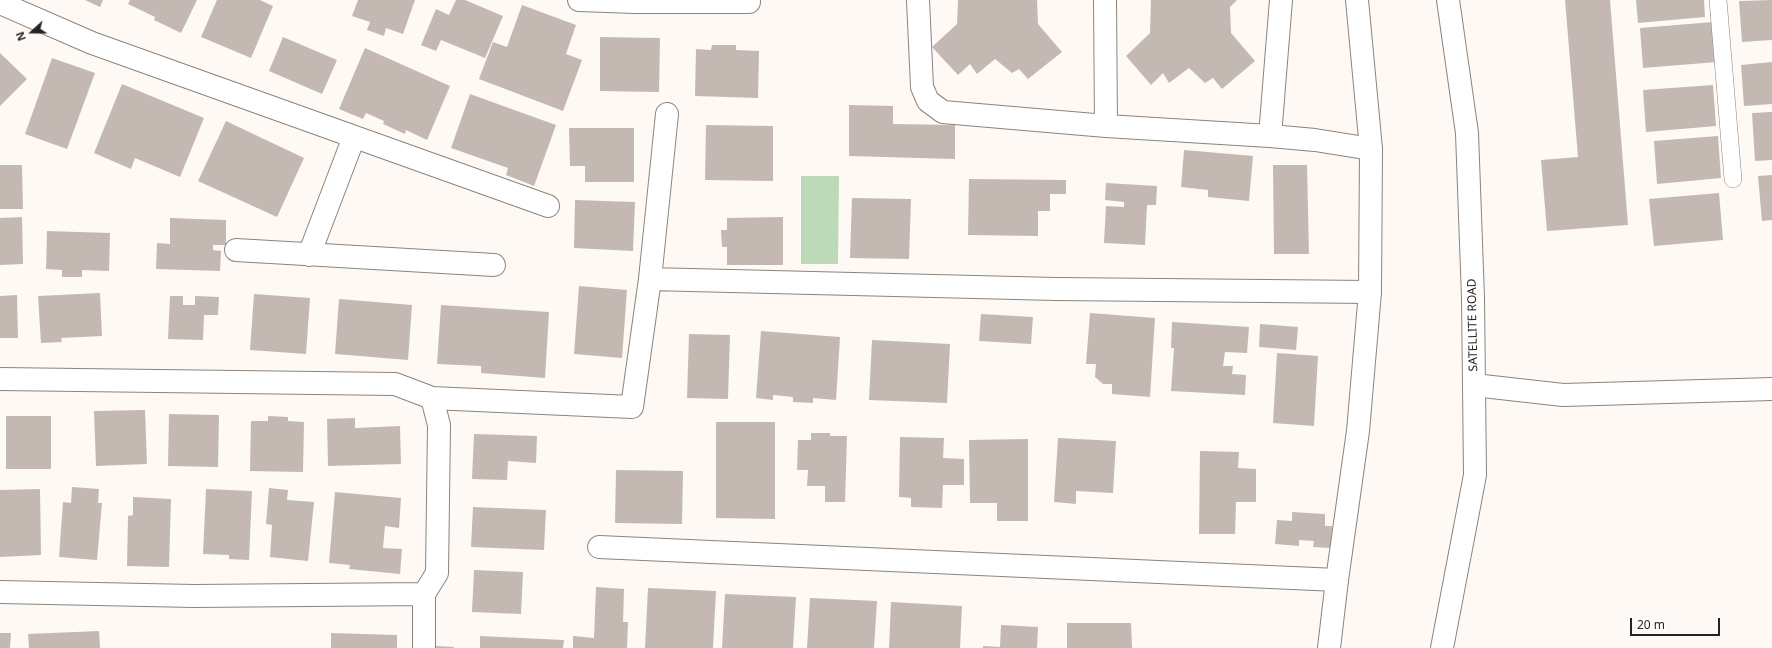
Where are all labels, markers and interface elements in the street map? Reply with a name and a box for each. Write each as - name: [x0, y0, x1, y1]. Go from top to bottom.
- north arrow: [12, 12, 52, 52]
- text: N: [12, 30, 29, 43]
- street label: SATELLITE ROAD: [1465, 278, 1481, 372]
- scale bar: [1632, 610, 1722, 636]
- text: 20 m: [1637, 616, 1665, 633]

